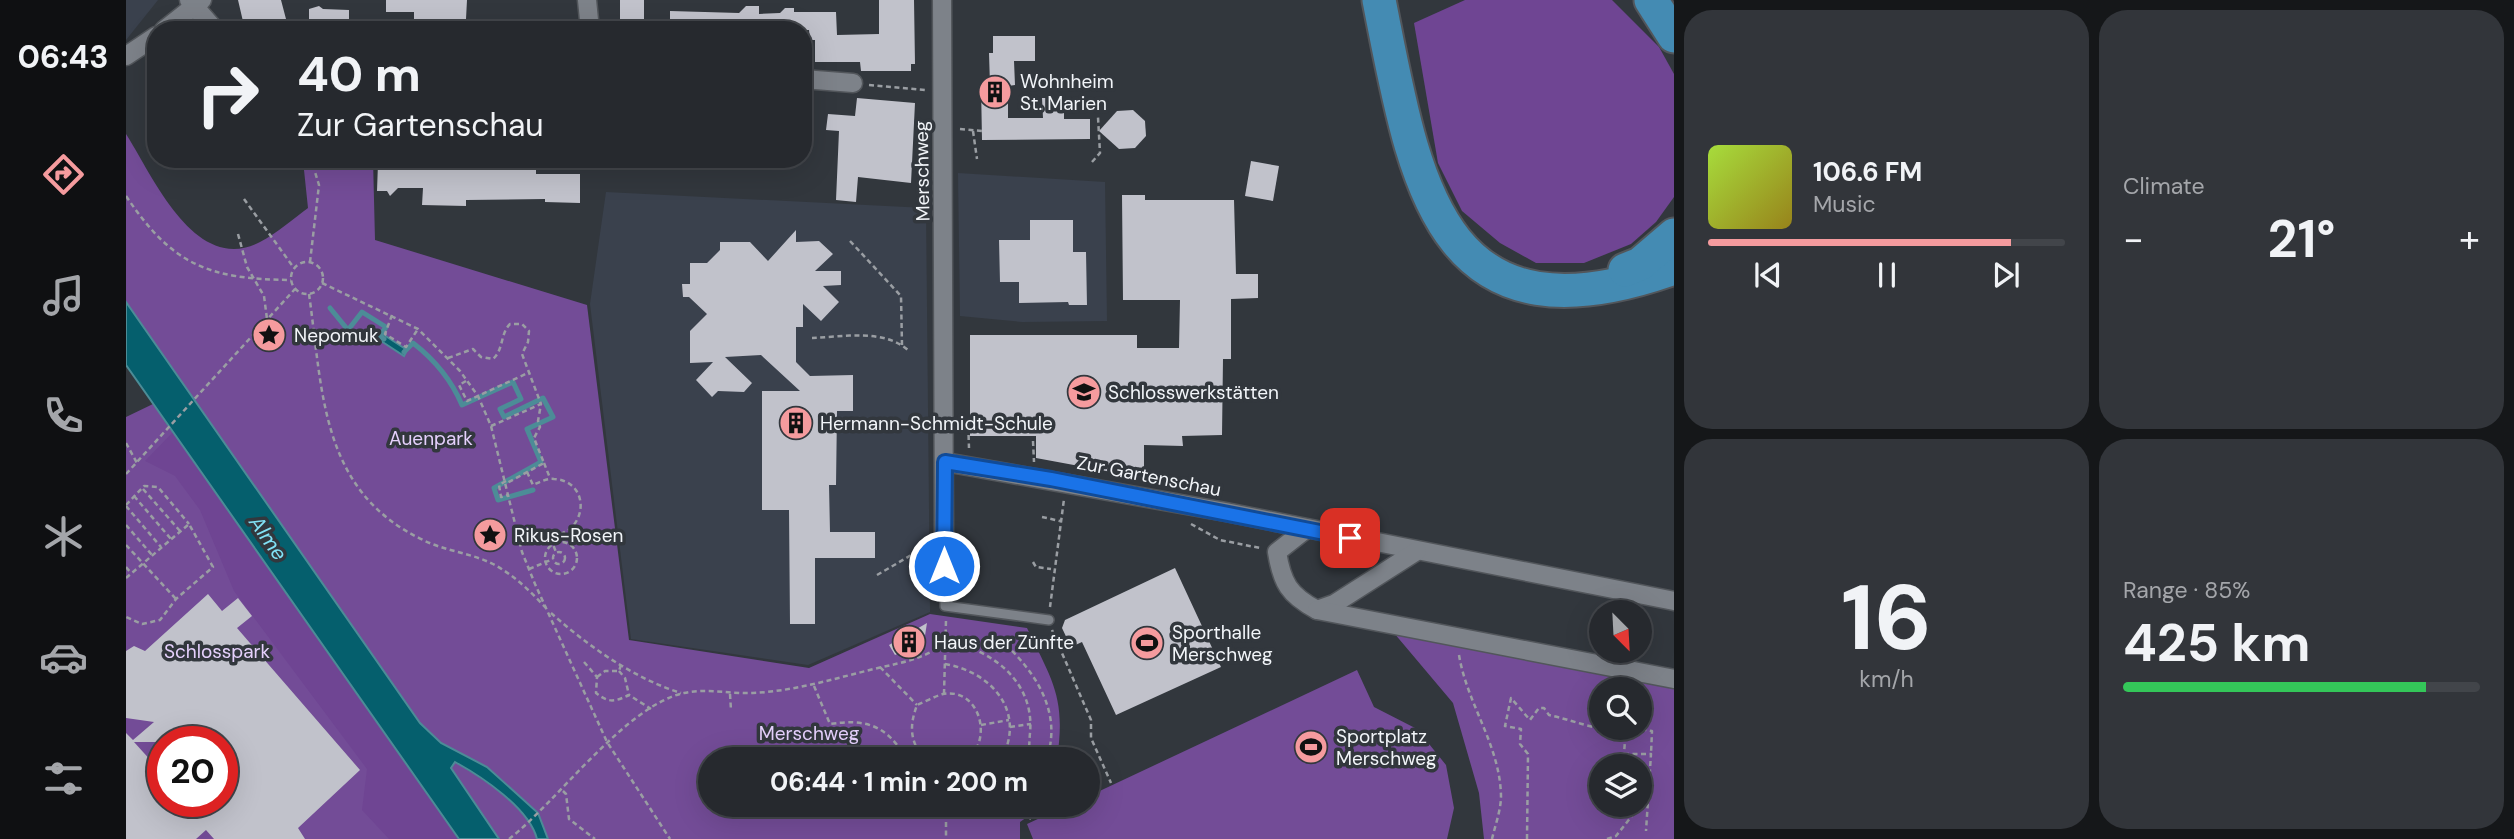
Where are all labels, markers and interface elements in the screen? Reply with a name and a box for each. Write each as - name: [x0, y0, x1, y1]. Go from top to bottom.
- text: 06:43: [17, 36, 109, 78]
- text: 40 m: [297, 42, 421, 106]
- icon: right: [182, 49, 273, 140]
- place label: Wohnheim St. Marien: [1020, 69, 1114, 116]
- building icon: Wohnheim St. Marien: [976, 73, 1014, 111]
- text: Zur Gartenschau: [297, 104, 544, 146]
- street label: Merschweg: [909, 120, 935, 222]
- icon: directions: [39, 150, 88, 199]
- text: 106.6 FM: [1813, 155, 1922, 189]
- text: Climate: [2123, 171, 2205, 201]
- text: Music: [1813, 189, 1876, 219]
- text: 21°: [2268, 205, 2335, 273]
- text: −: [2123, 214, 2144, 264]
- text: +: [2459, 214, 2480, 264]
- icon: previous: [1749, 256, 1787, 294]
- icon: pause: [1868, 256, 1906, 294]
- icon: next: [1987, 256, 2025, 294]
- icon: music: [39, 271, 88, 320]
- place icon: Nepomuk: [250, 316, 288, 354]
- place label: Nepomuk: [294, 323, 379, 348]
- school or university icon: Schlosswerkstätten: [1065, 373, 1103, 411]
- place label: Schlosswerkstätten: [1108, 380, 1279, 405]
- icon: phone: [39, 391, 88, 440]
- building icon: Hermann-Schmidt-Schule: [777, 404, 815, 442]
- place label: Hermann-Schmidt-Schule: [820, 411, 1053, 436]
- park label: Auenpark: [389, 426, 473, 451]
- street label: Zur Gartenschau: [1075, 450, 1223, 502]
- pin: [1320, 508, 1380, 568]
- water label: Alme: [242, 509, 294, 566]
- icon: climate: [39, 512, 88, 561]
- place icon: Rikus-Rosen: [471, 516, 509, 554]
- icon: arrive: [1331, 519, 1369, 557]
- place label: Rikus-Rosen: [514, 523, 623, 548]
- position arrow: [907, 529, 981, 603]
- text: 16: [1841, 559, 1932, 677]
- text: Range · 85%: [2123, 575, 2250, 605]
- north arrow: [1589, 600, 1652, 663]
- map controls: [1589, 600, 1652, 817]
- text: 425 km: [2123, 609, 2310, 677]
- place label: Sporthalle Merschweg: [1172, 620, 1273, 667]
- building icon: Haus der Zünfte: [890, 623, 928, 661]
- sports icon: Sporthalle Merschweg: [1128, 624, 1166, 662]
- place label: Haus der Zünfte: [934, 630, 1074, 655]
- icon: car: [39, 633, 88, 682]
- park label: Schlosspark: [164, 639, 271, 664]
- text: km/h: [1859, 664, 1914, 694]
- button: search: [1589, 677, 1652, 740]
- park label: Merschweg: [759, 721, 860, 746]
- place label: Sportplatz Merschweg: [1336, 724, 1437, 771]
- speed limit sign: 20: [147, 726, 238, 817]
- sports icon: Sportplatz Merschweg: [1292, 728, 1330, 766]
- icon: filters: [39, 754, 88, 803]
- button: layers: [1589, 754, 1652, 817]
- text: 06:44 · 1 min · 200 m: [770, 765, 1028, 799]

